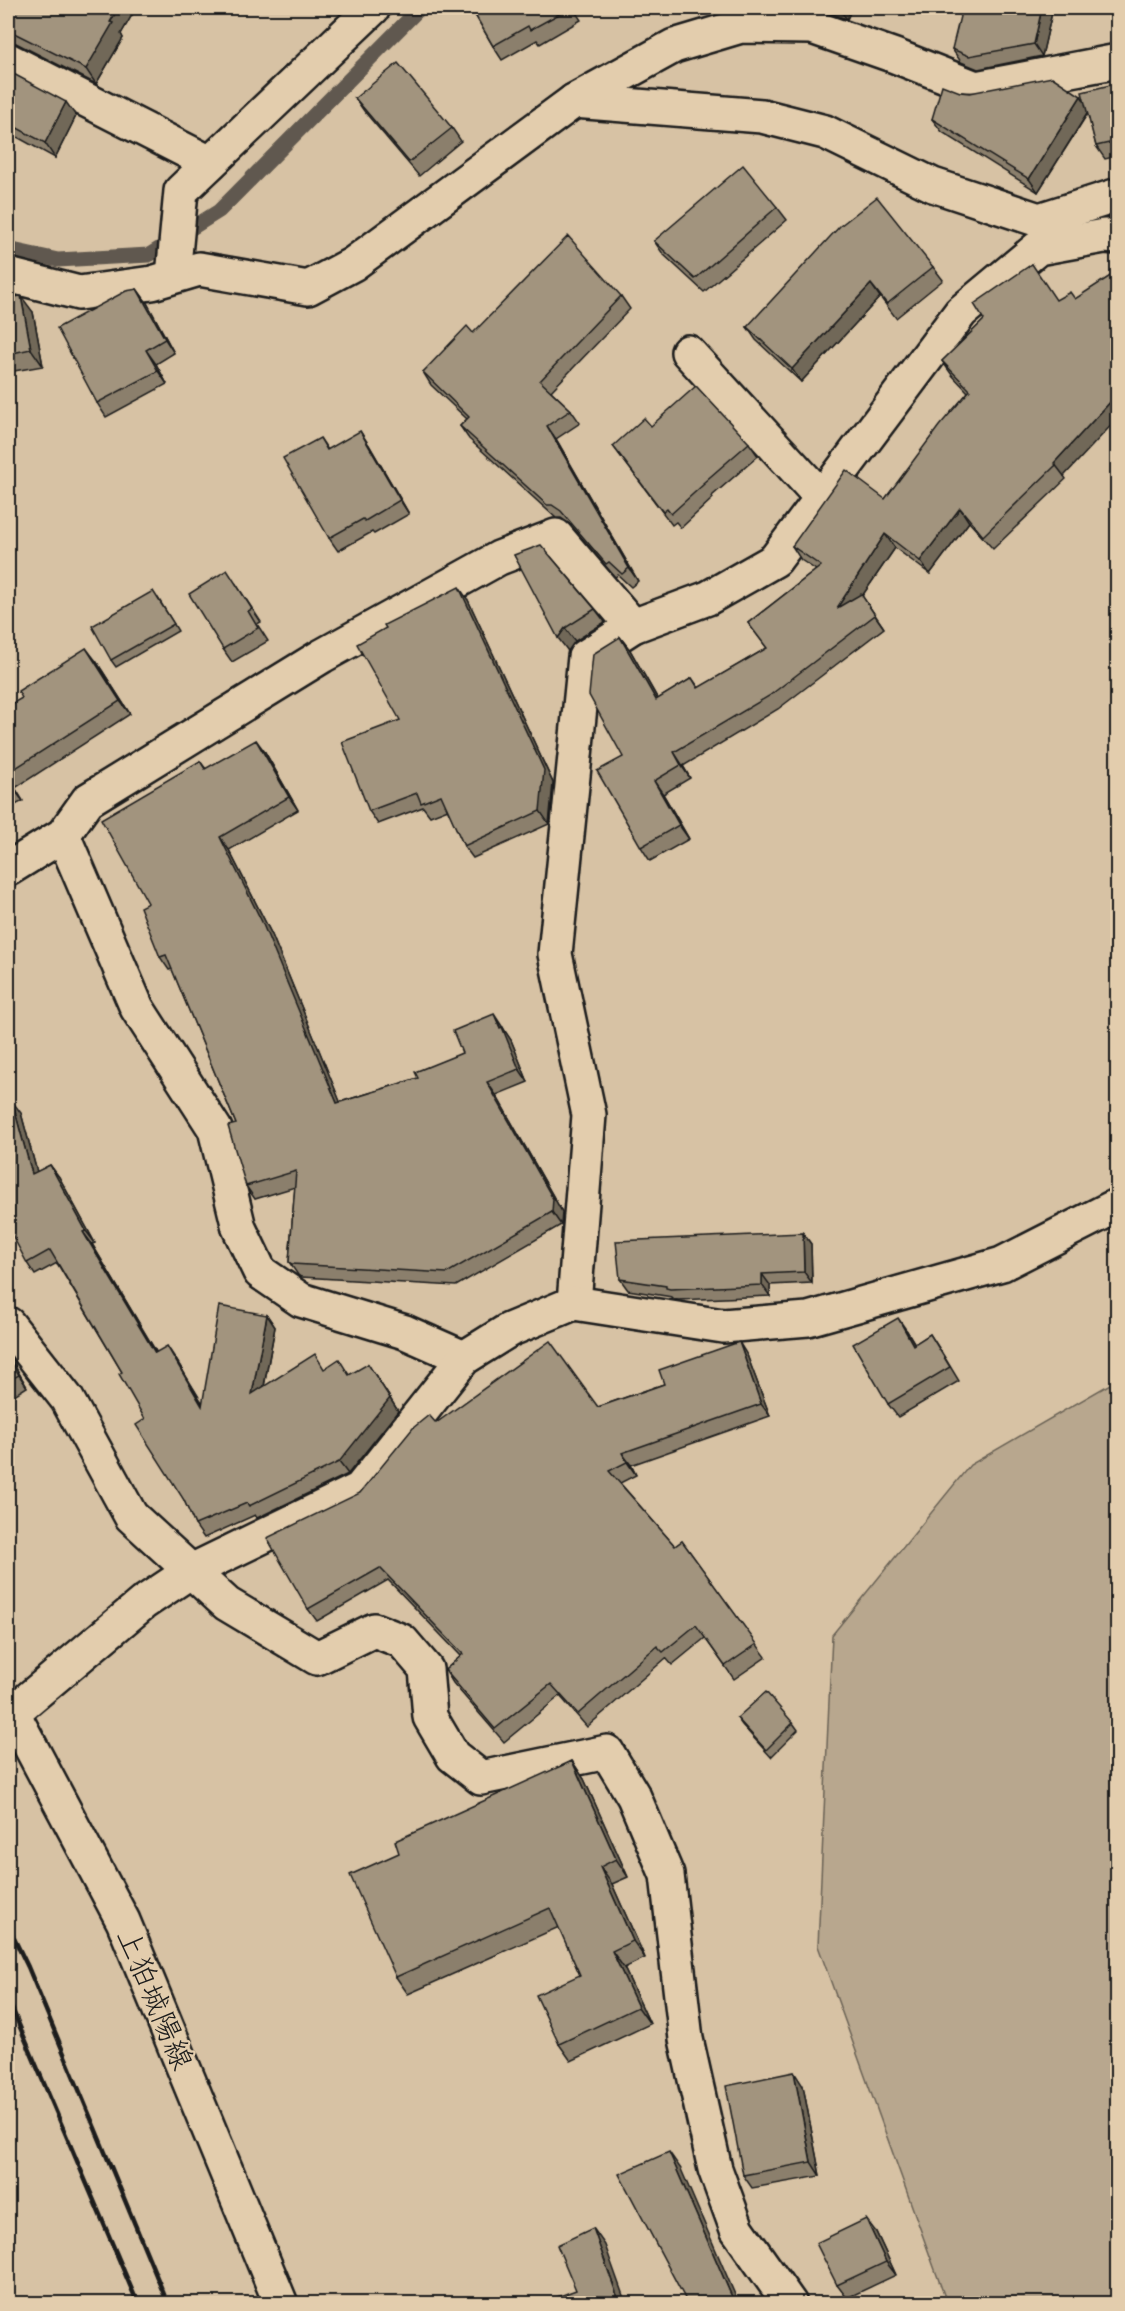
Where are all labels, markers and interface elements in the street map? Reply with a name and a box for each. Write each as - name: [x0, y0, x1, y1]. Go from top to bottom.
- street label: 上狛城陽線: [108, 1923, 202, 2075]

